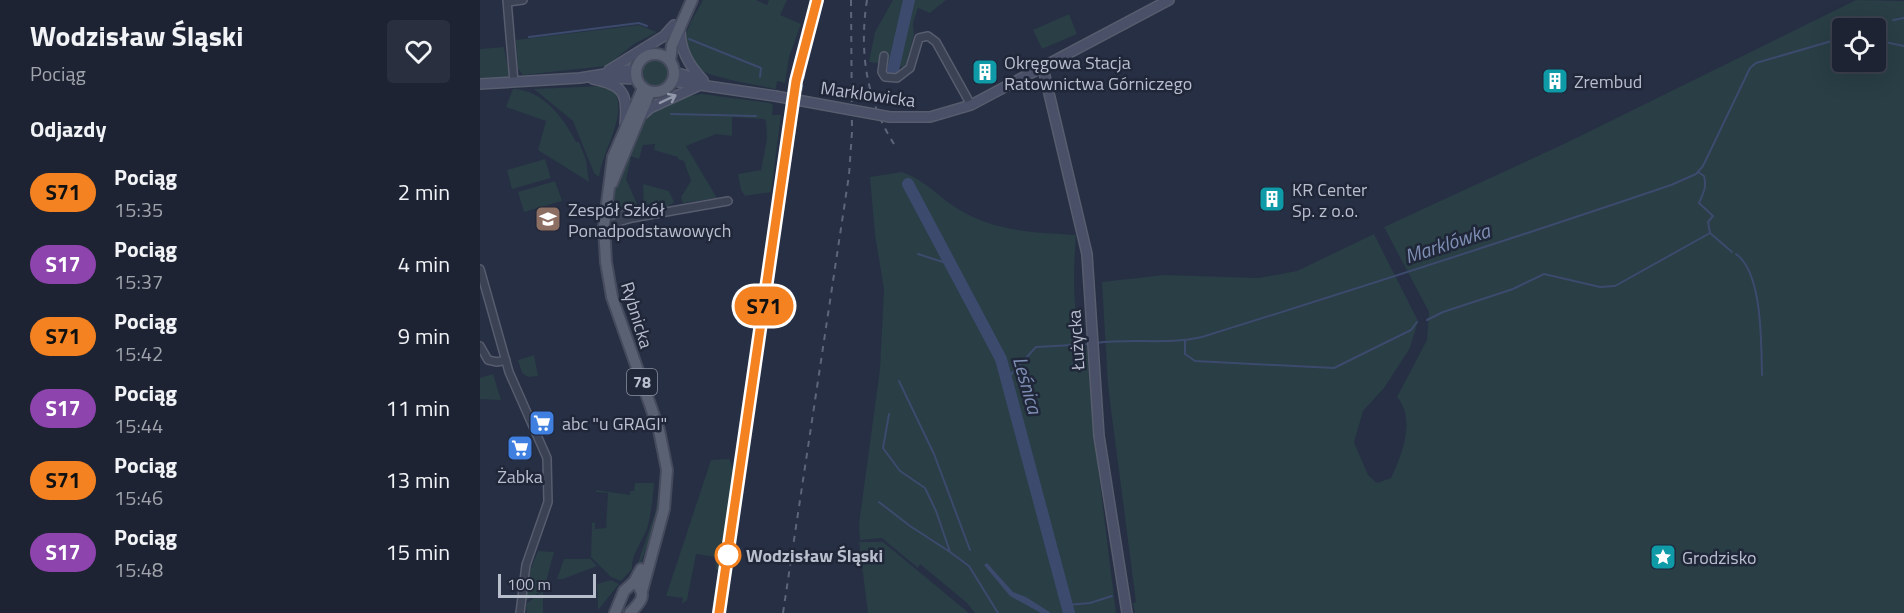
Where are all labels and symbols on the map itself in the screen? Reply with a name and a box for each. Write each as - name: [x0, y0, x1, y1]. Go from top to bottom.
- place label: Okręgowa Stacja Ratownictwa Górniczego: [1004, 49, 1192, 97]
- building icon: Okręgowa Stacja Ratownictwa Górniczego: [970, 57, 1000, 87]
- building icon: Zrembud: [1540, 66, 1570, 96]
- place label: Zrembud: [1574, 68, 1642, 95]
- street label: Marklowicka: [819, 74, 917, 114]
- one-way arrow: [658, 93, 676, 105]
- place label: KR Center Sp. z o.o.: [1292, 176, 1367, 224]
- building icon: KR Center Sp. z o.o.: [1257, 184, 1287, 214]
- place label: Zespół Szkół Ponadpodstawowych: [568, 196, 731, 244]
- school or university icon: Zespół Szkół Ponadpodstawowych: [533, 204, 563, 234]
- water label: Marklówka: [1400, 214, 1495, 271]
- street label: Rybnicka: [614, 278, 660, 352]
- line badge: S71: [730, 286, 798, 326]
- street label: Łużycka: [1060, 309, 1092, 372]
- water label: Leśnica: [1005, 353, 1051, 418]
- road number: 78: [627, 369, 657, 395]
- supermarket icon: abc "u GRAGI": [527, 408, 557, 438]
- place label: abc "u GRAGI": [562, 410, 667, 437]
- supermarket icon: Żabka: [505, 433, 535, 463]
- place label: Żabka: [497, 463, 543, 490]
- marker: Wodzisław Śląski: [715, 542, 741, 568]
- place label: Wodzisław Śląski: [746, 542, 883, 569]
- place icon: Grodzisko: [1648, 542, 1678, 572]
- place label: Grodzisko: [1682, 544, 1757, 571]
- scale bar: [498, 571, 596, 598]

